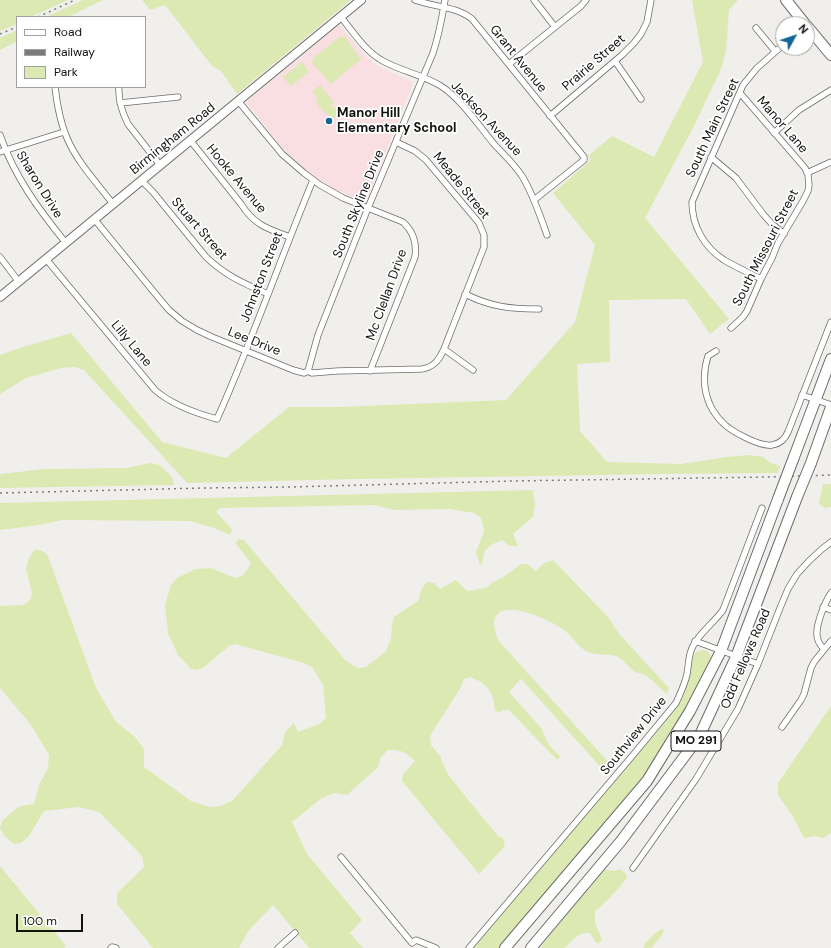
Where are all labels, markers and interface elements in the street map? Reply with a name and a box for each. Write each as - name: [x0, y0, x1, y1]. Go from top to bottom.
- legend: [16, 16, 146, 88]
- north arrow: [775, 16, 815, 56]
- text: N: [795, 21, 811, 37]
- street label: Grant Avenue: [486, 22, 550, 96]
- text: Road: [54, 24, 82, 40]
- street label: Prairie Street: [559, 31, 629, 95]
- text: Railway: [54, 44, 95, 60]
- text: Park: [54, 64, 78, 80]
- street label: South Main Street: [683, 76, 743, 180]
- street label: Jackson Avenue: [447, 78, 525, 160]
- street label: Manor Lane: [753, 93, 811, 157]
- street label: Birmingham Road: [127, 100, 219, 178]
- place label: Manor Hill Elementary School: [337, 106, 457, 137]
- marker: Manor Hill Elementary School: [324, 116, 334, 126]
- street label: Hooke Avenue: [203, 141, 269, 217]
- street label: South Skyline Drive: [330, 148, 388, 260]
- street label: Sharon Drive: [12, 149, 66, 221]
- street label: Meade Street: [429, 150, 493, 222]
- street label: South Missouri Street: [730, 187, 802, 309]
- street label: Stuart Street: [168, 195, 230, 263]
- street label: Johnston Street: [238, 229, 286, 325]
- street label: Mc Clellan Drive: [363, 247, 411, 343]
- street label: Lilly Lane: [107, 318, 155, 370]
- street label: Lee Drive: [225, 324, 283, 360]
- street label: Odd Fellows Road: [718, 607, 774, 711]
- street label: Southview Drive: [598, 694, 670, 778]
- road number: MO 291: [671, 731, 721, 751]
- scale bar: [18, 906, 85, 932]
- text: 100 m: [23, 913, 57, 929]

